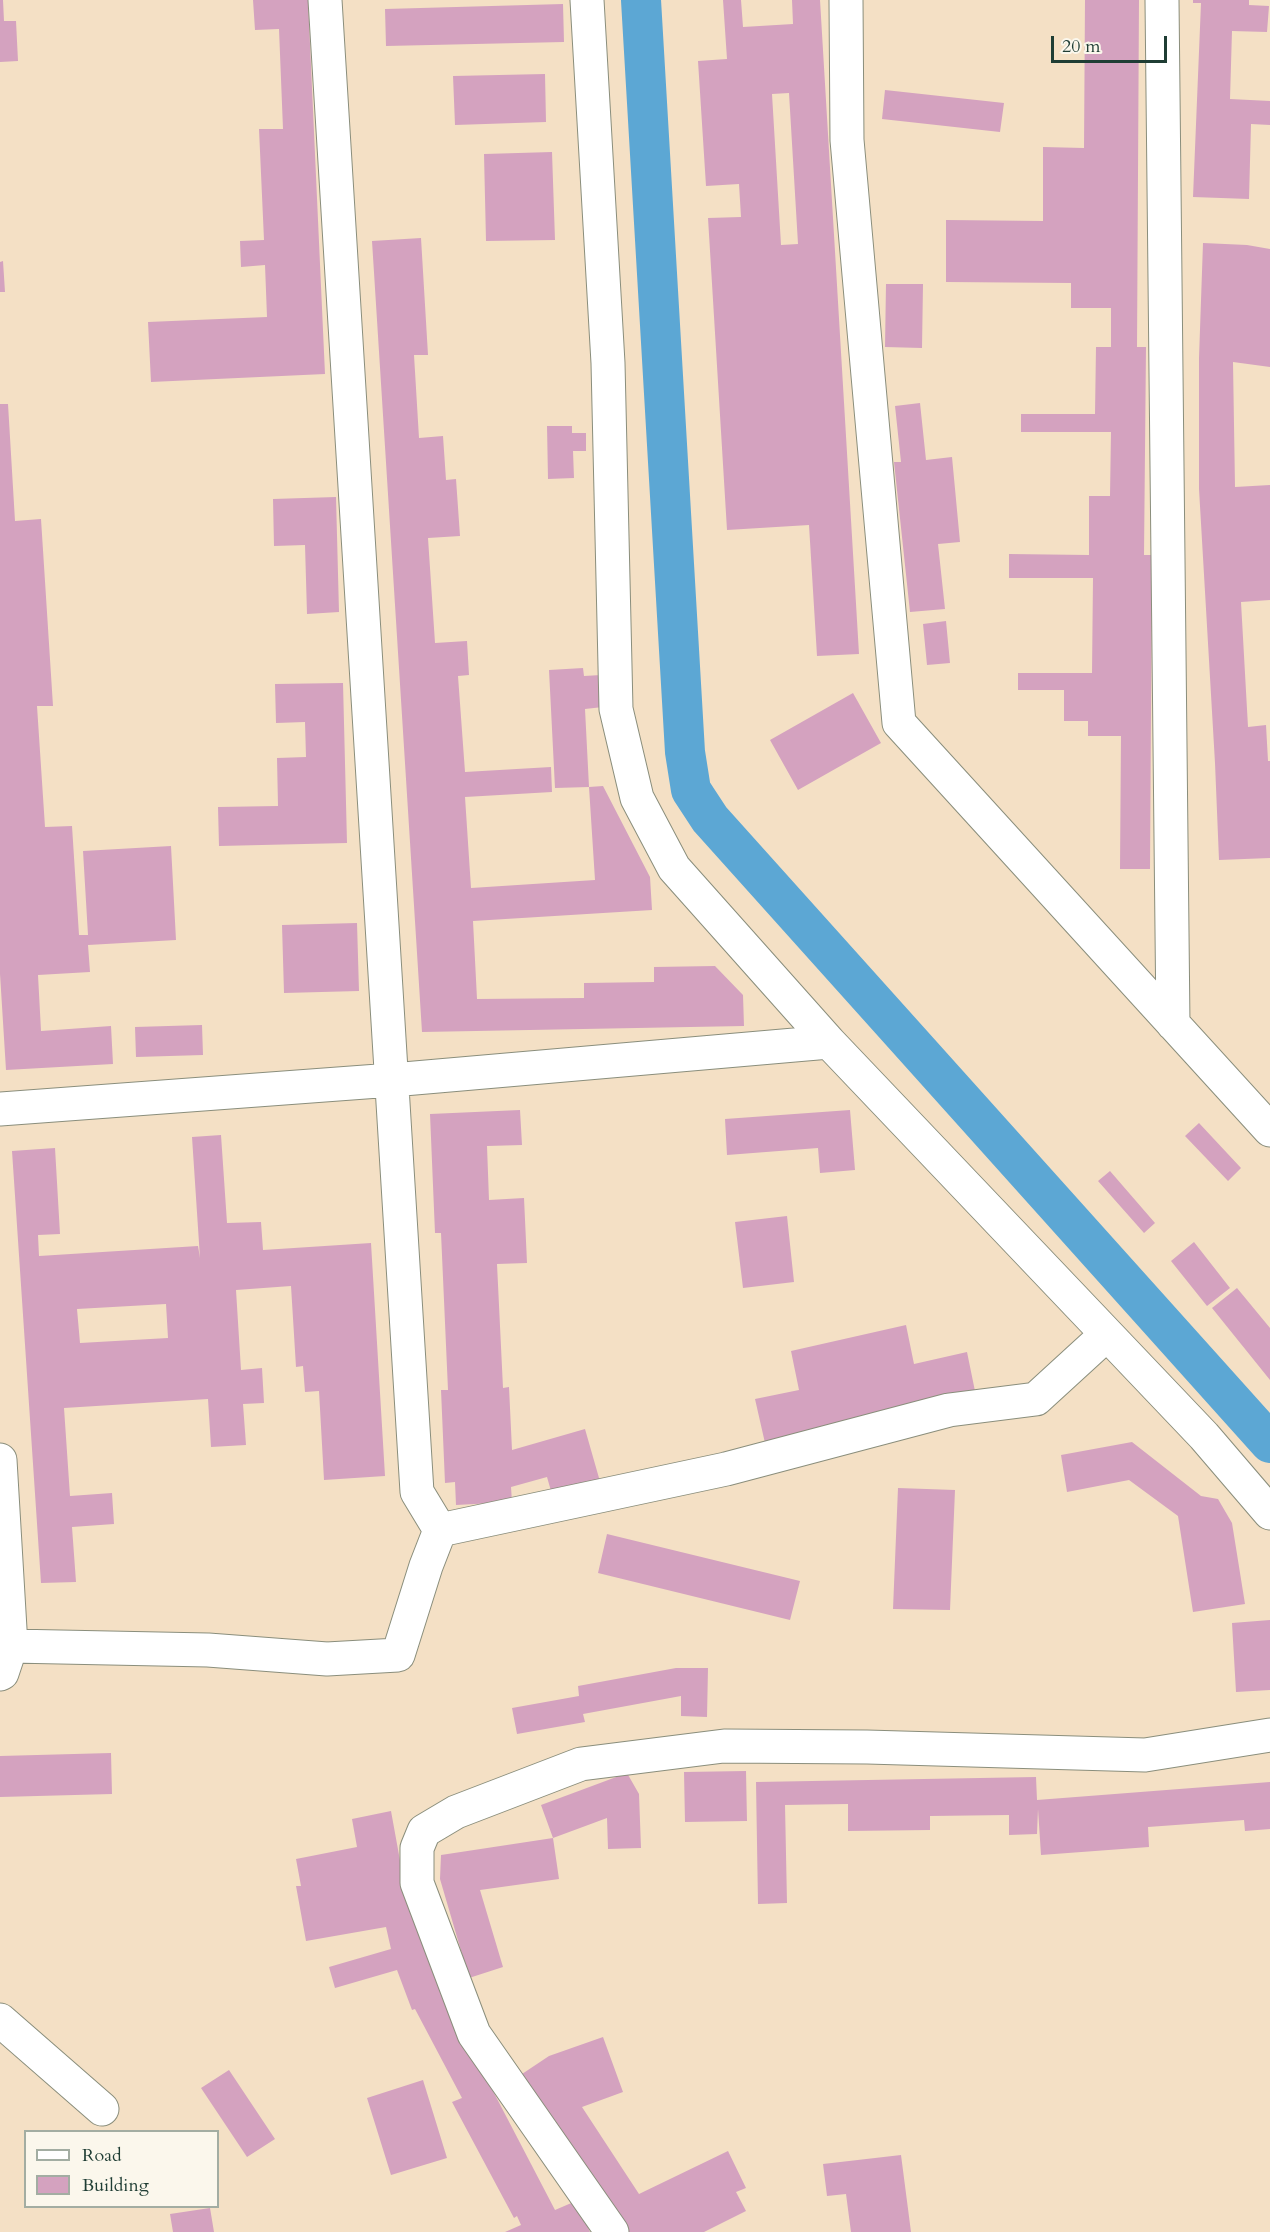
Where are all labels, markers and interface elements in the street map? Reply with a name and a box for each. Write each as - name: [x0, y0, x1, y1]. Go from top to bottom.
- scale bar: [1054, 24, 1170, 62]
- text: 20 m: [1062, 34, 1101, 59]
- legend: [24, 2130, 219, 2208]
- text: Road: [82, 2143, 122, 2168]
- text: Building: [82, 2173, 149, 2198]

